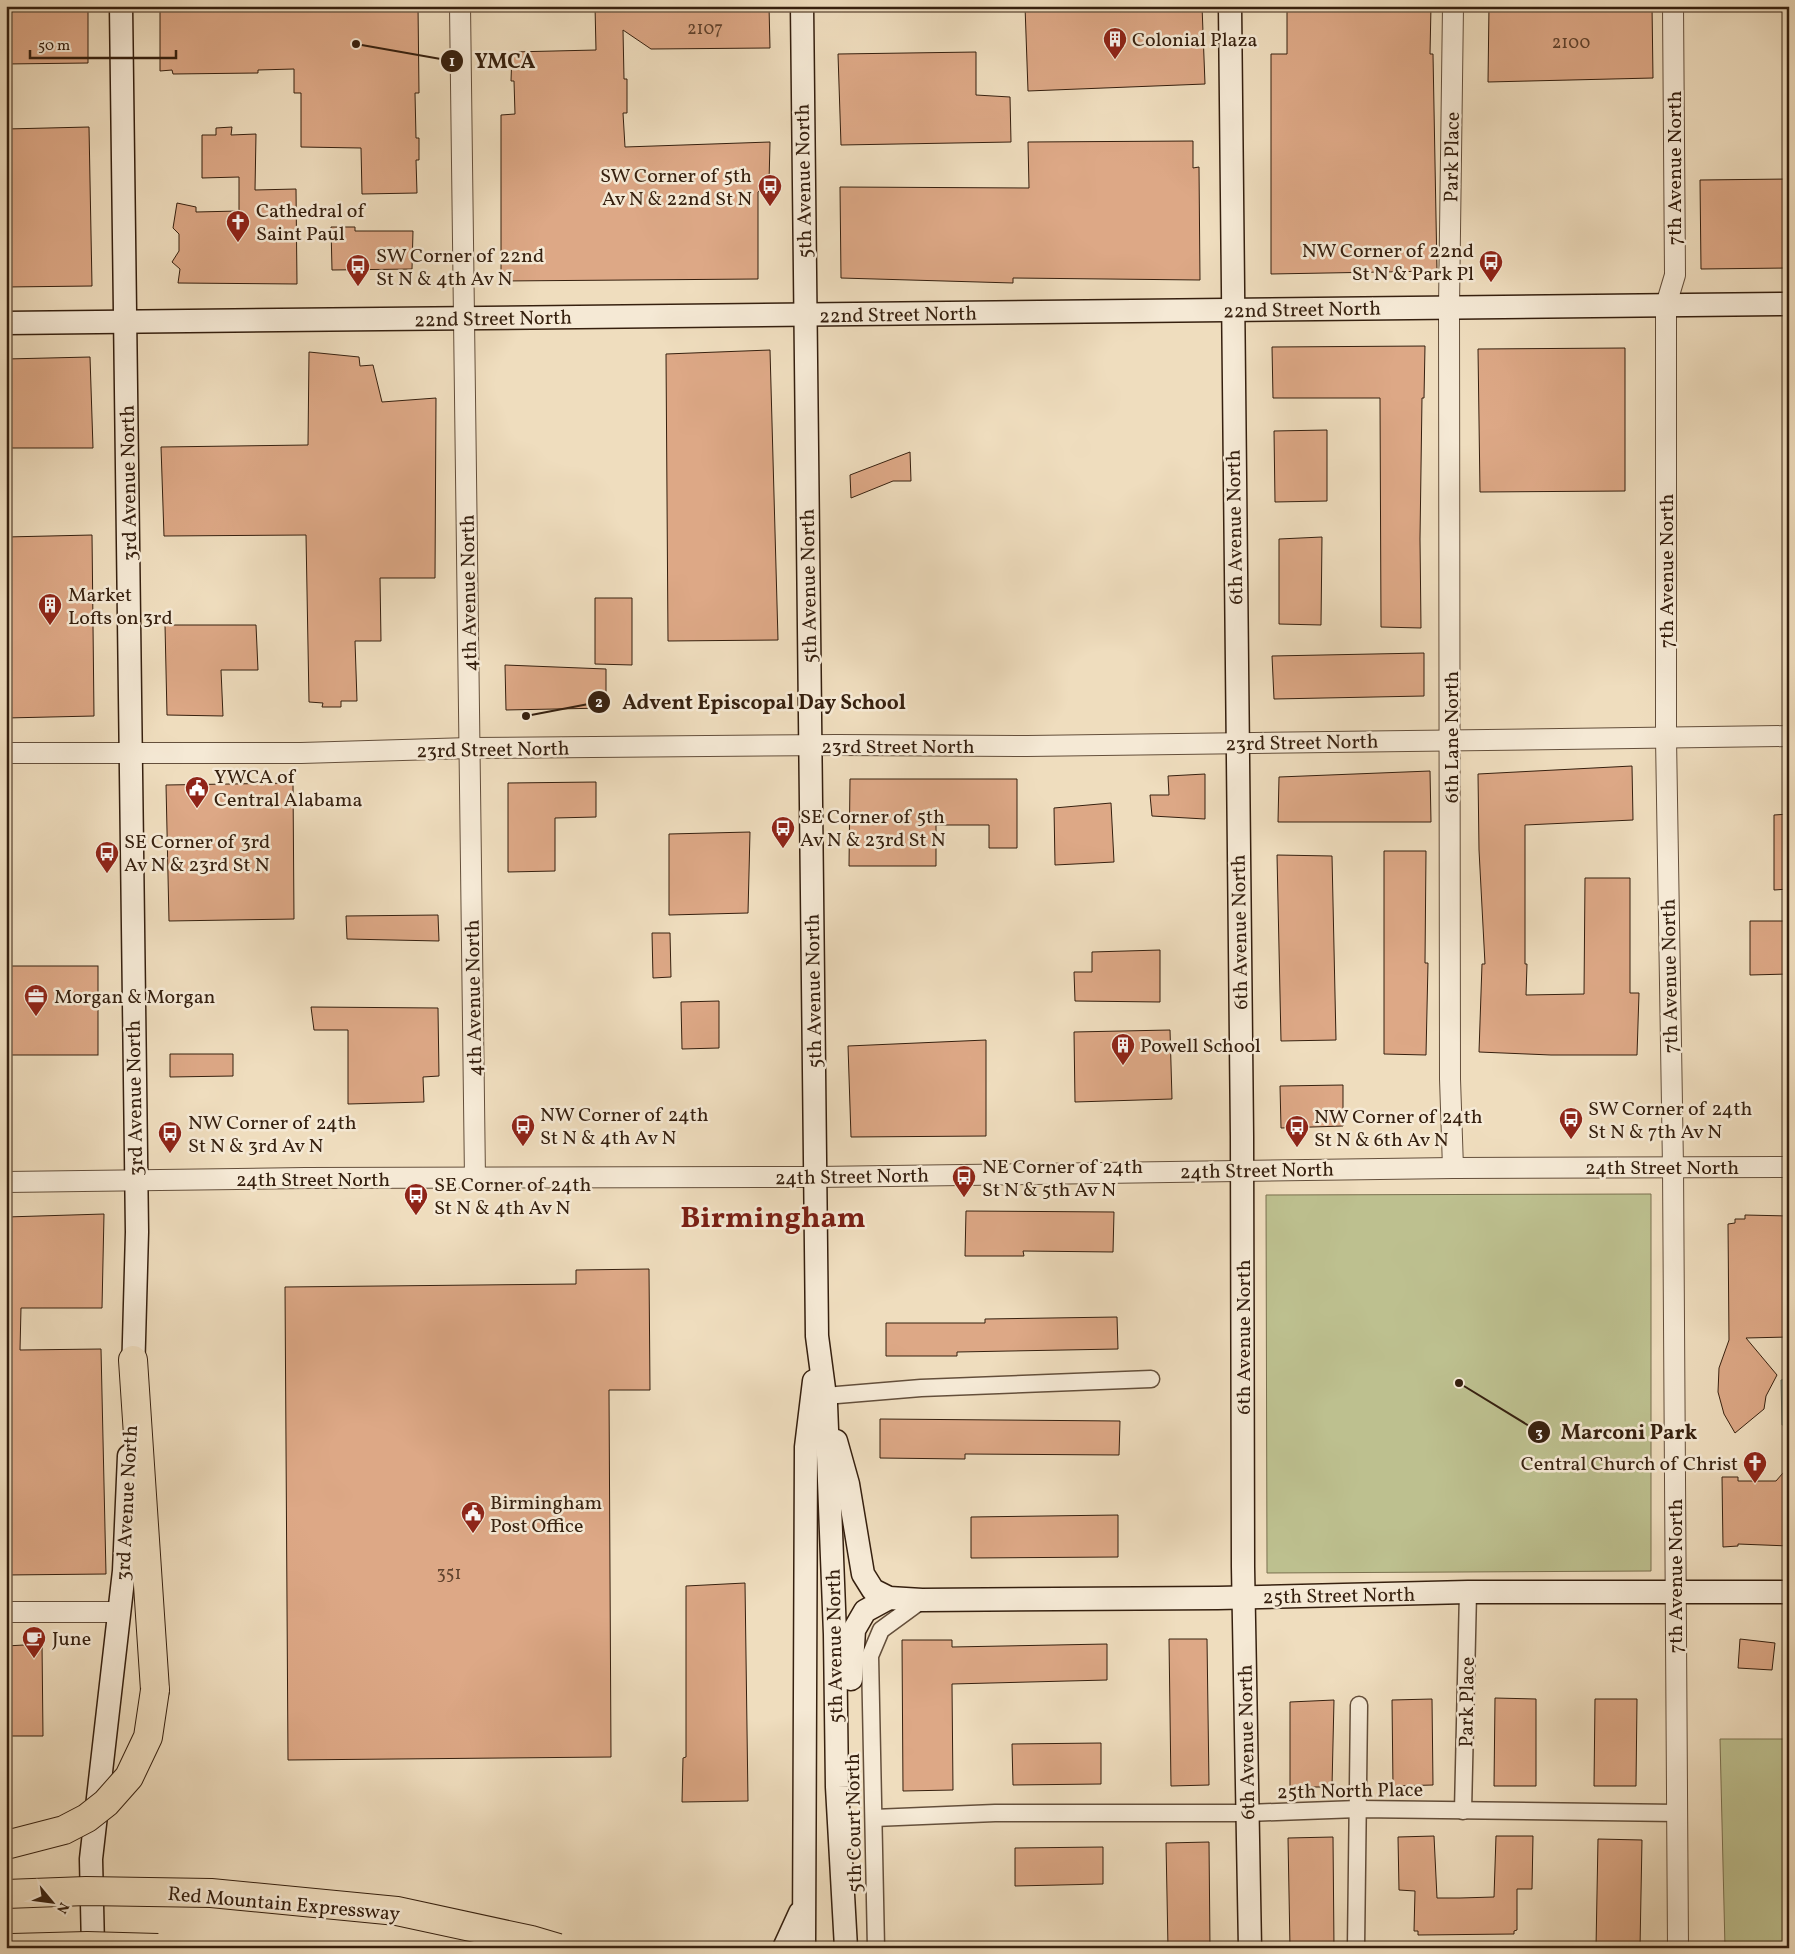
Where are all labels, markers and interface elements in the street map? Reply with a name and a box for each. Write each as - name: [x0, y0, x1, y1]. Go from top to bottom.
- house number: 2107: [687, 17, 723, 42]
- building icon: Colonial Plaza: [1102, 26, 1128, 60]
- place label: Colonial Plaza: [1132, 27, 1258, 55]
- scale bar: [30, 28, 176, 60]
- house number: 2100: [1552, 31, 1590, 56]
- text: 50 m: [38, 36, 70, 57]
- callout: YMCA: [439, 43, 545, 79]
- text: YMCA: [474, 48, 536, 77]
- text: 1: [449, 52, 455, 73]
- street label: 7th Avenue North: [1662, 90, 1690, 245]
- street label: 5th Avenue North: [790, 103, 820, 259]
- street label: Park Place: [1438, 111, 1468, 203]
- place label: SW Corner of 5th Av N & 22nd St N: [600, 163, 752, 214]
- bus stop icon: SW Corner of 5th Av N & 22nd St N: [757, 173, 783, 207]
- place label: Cathedral of Saint Paul: [256, 198, 366, 249]
- church icon: Cathedral of Saint Paul: [225, 209, 251, 243]
- place label: NW Corner of 22nd St N & Park Pl: [1302, 238, 1474, 289]
- place label: SW Corner of 22nd St N & 4th Av N: [376, 243, 544, 294]
- bus stop icon: NW Corner of 22nd St N & Park Pl: [1478, 249, 1504, 283]
- bus stop icon: SW Corner of 22nd St N & 4th Av N: [345, 253, 371, 287]
- street label: 22nd Street North: [1223, 296, 1381, 326]
- street label: 22nd Street North: [819, 301, 977, 331]
- street label: 22nd Street North: [414, 305, 572, 335]
- street label: 3rd Avenue North: [115, 405, 145, 561]
- street label: 6th Avenue North: [1221, 449, 1251, 605]
- street label: 7th Avenue North: [1654, 493, 1682, 648]
- street label: 5th Avenue North: [795, 508, 825, 664]
- street label: 4th Avenue North: [455, 514, 485, 672]
- place label: Market Lofts on 3rd: [68, 582, 173, 633]
- building icon: Market Lofts on 3rd: [37, 592, 63, 626]
- street label: 6th Lane North: [1439, 671, 1467, 803]
- callout: Advent Episcopal Day School: [587, 684, 916, 720]
- text: Advent Episcopal Day School: [622, 689, 906, 718]
- text: 2: [595, 693, 603, 714]
- street label: 23rd Street North: [1225, 729, 1379, 759]
- street label: 23rd Street North: [821, 734, 975, 762]
- street label: 23rd Street North: [416, 736, 570, 766]
- place label: YWCA of Central Alabama: [214, 764, 362, 815]
- public building icon: YWCA of Central Alabama: [184, 775, 210, 809]
- place label: SE Corner of 5th Av N & 23rd St N: [800, 804, 946, 855]
- bus stop icon: SE Corner of 5th Av N & 23rd St N: [770, 815, 796, 849]
- place label: SE Corner of 3rd Av N & 23rd St N: [124, 829, 270, 880]
- bus stop icon: SE Corner of 3rd Av N & 23rd St N: [94, 840, 120, 874]
- street label: 6th Avenue North: [1226, 854, 1256, 1010]
- street label: 7th Avenue North: [1656, 898, 1686, 1054]
- street label: 5th Avenue North: [800, 913, 830, 1069]
- street label: 4th Avenue North: [460, 919, 490, 1077]
- office icon: Morgan & Morgan: [23, 983, 49, 1017]
- place label: Morgan & Morgan: [54, 984, 216, 1012]
- street label: 3rd Avenue North: [121, 1020, 151, 1176]
- building icon: Powell School: [1110, 1032, 1136, 1066]
- place label: Powell School: [1140, 1033, 1261, 1061]
- place label: SW Corner of 24th St N & 7th Av N: [1588, 1096, 1753, 1147]
- place label: NW Corner of 24th St N & 4th Av N: [540, 1102, 709, 1153]
- place label: NW Corner of 24th St N & 6th Av N: [1314, 1104, 1483, 1155]
- bus stop icon: SW Corner of 24th St N & 7th Av N: [1558, 1106, 1584, 1140]
- place label: NW Corner of 24th St N & 3rd Av N: [188, 1110, 357, 1161]
- bus stop icon: NW Corner of 24th St N & 4th Av N: [510, 1113, 536, 1147]
- bus stop icon: NW Corner of 24th St N & 6th Av N: [1284, 1114, 1310, 1148]
- bus stop icon: NW Corner of 24th St N & 3rd Av N: [157, 1120, 183, 1154]
- place label: NE Corner of 24th St N & 5th Av N: [982, 1154, 1143, 1205]
- street label: 24th Street North: [1585, 1155, 1739, 1183]
- street label: 24th Street North: [1180, 1157, 1334, 1187]
- street label: 24th Street North: [775, 1163, 929, 1193]
- bus stop icon: NE Corner of 24th St N & 5th Av N: [951, 1164, 977, 1198]
- street label: 24th Street North: [236, 1167, 390, 1195]
- place label: SE Corner of 24th St N & 4th Av N: [434, 1172, 592, 1223]
- bus stop icon: SE Corner of 24th St N & 4th Av N: [403, 1182, 429, 1216]
- district label: Birmingham: [680, 1198, 866, 1240]
- street label: 6th Avenue North: [1231, 1259, 1259, 1415]
- callout: Marconi Park: [1526, 1414, 1708, 1450]
- text: Marconi Park: [1561, 1419, 1698, 1448]
- text: 3: [1535, 1423, 1543, 1444]
- street label: 3rd Avenue North: [110, 1424, 146, 1582]
- church icon: Central Church of Christ: [1742, 1450, 1768, 1484]
- place label: Central Church of Christ: [1521, 1451, 1738, 1479]
- place label: Birmingham Post Office: [490, 1490, 602, 1541]
- street label: 7th Avenue North: [1663, 1498, 1691, 1653]
- public building icon: Birmingham Post Office: [460, 1500, 486, 1534]
- house number: 351: [437, 1562, 461, 1587]
- street label: 5th Avenue North: [821, 1568, 851, 1724]
- street label: 25th Street North: [1263, 1582, 1416, 1612]
- cafe icon: June: [21, 1625, 47, 1659]
- place label: June: [52, 1626, 91, 1654]
- street label: Park Place: [1453, 1656, 1483, 1748]
- street label: 6th Avenue North: [1233, 1664, 1263, 1820]
- street label: 5th Court North: [840, 1753, 870, 1893]
- street label: 25th North Place: [1277, 1777, 1423, 1807]
- north arrow: [28, 1876, 78, 1926]
- street label: Red Mountain Expressway: [166, 1881, 401, 1929]
- text: N: [51, 1899, 73, 1917]

